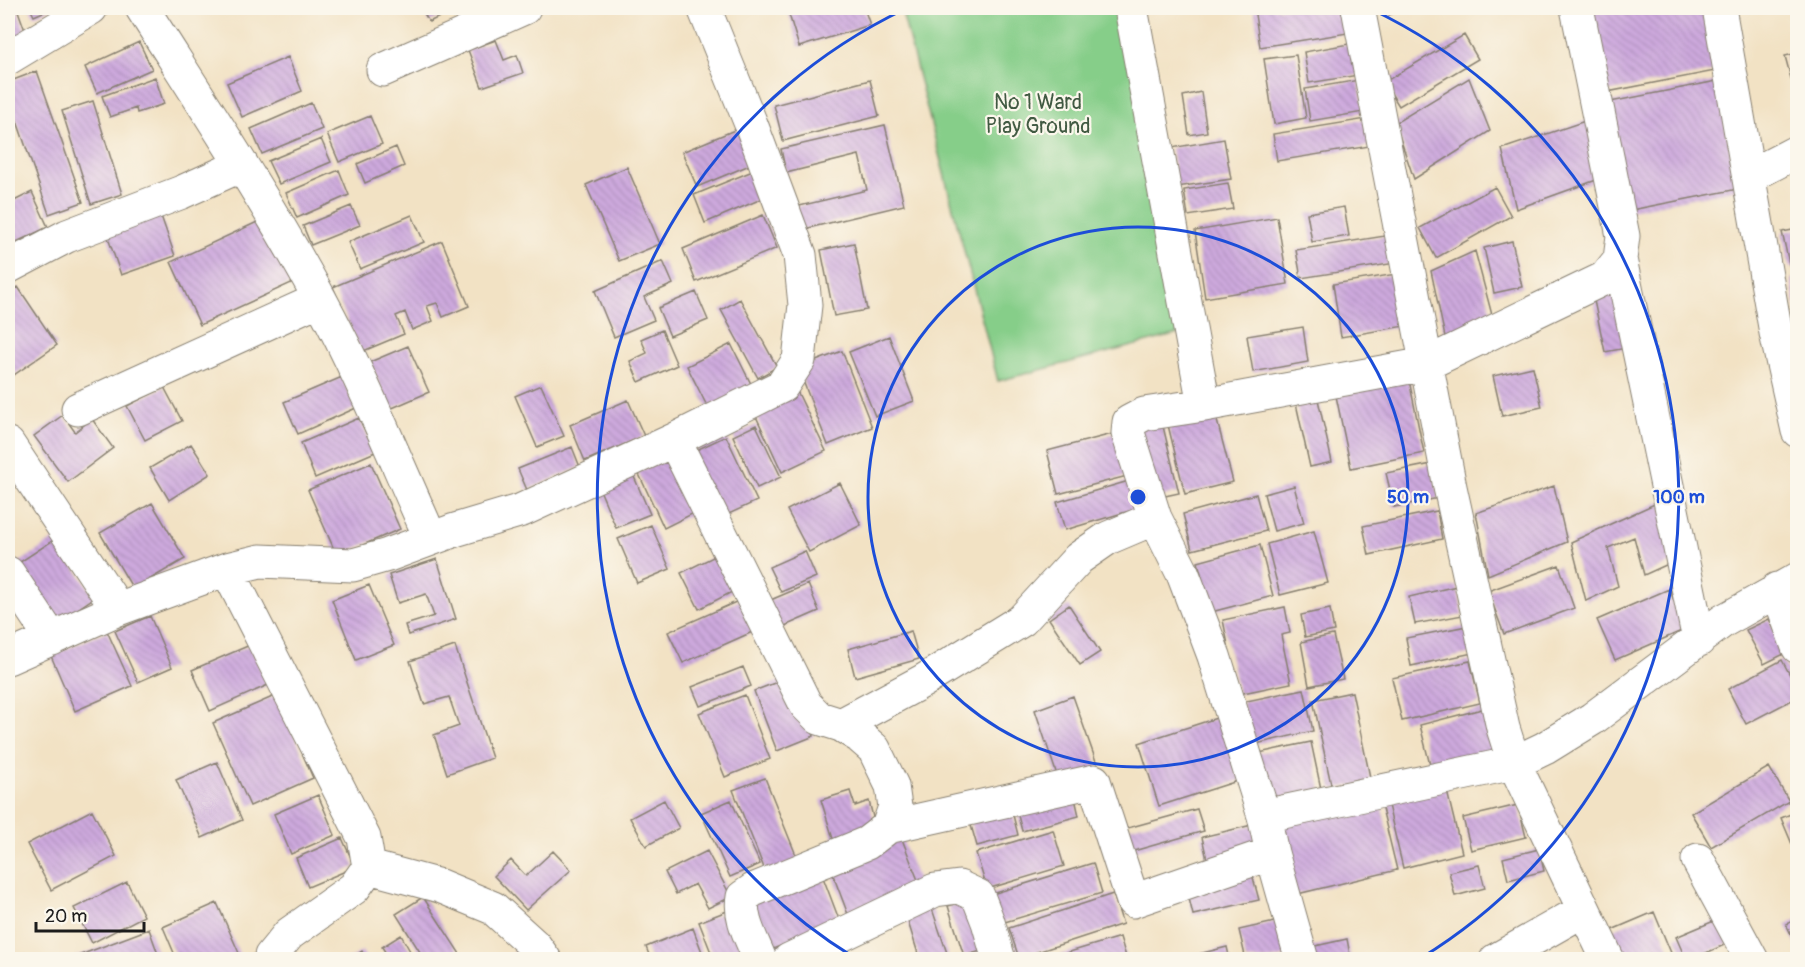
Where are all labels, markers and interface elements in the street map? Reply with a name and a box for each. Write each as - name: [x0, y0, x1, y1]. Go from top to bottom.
- park label: No 1 Ward Play Ground: [986, 89, 1090, 140]
- text: 50 m: [1387, 486, 1429, 509]
- text: 100 m: [1653, 486, 1705, 509]
- centre of rings: [1128, 487, 1148, 507]
- scale bar: [36, 895, 144, 933]
- text: 20 m: [45, 905, 87, 928]

